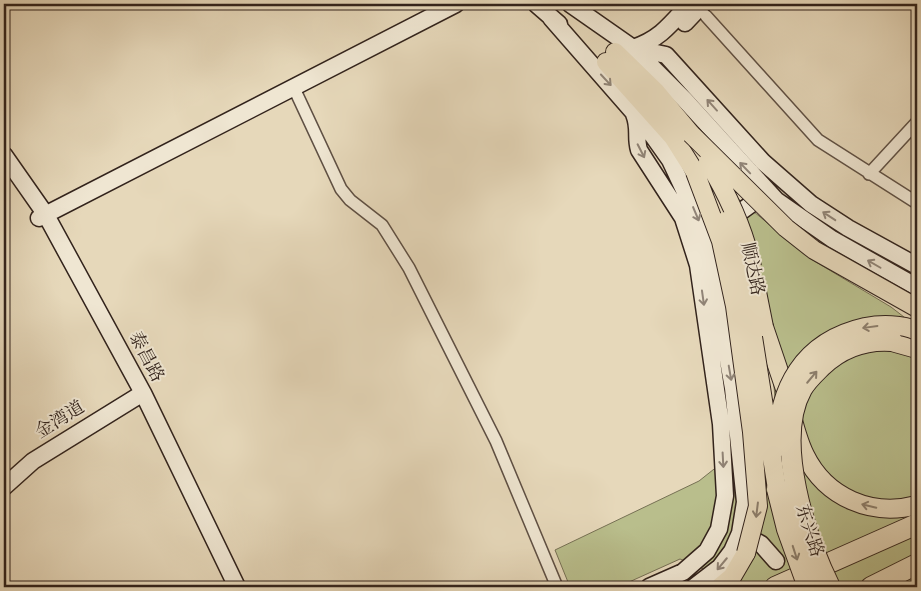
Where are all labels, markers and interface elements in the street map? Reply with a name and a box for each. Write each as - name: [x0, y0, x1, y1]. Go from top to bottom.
- one-way arrow: [600, 74, 612, 87]
- one-way arrow: [706, 98, 717, 111]
- one-way arrow: [637, 143, 646, 158]
- one-way arrow: [739, 161, 751, 174]
- one-way arrow: [692, 206, 702, 221]
- one-way arrow: [823, 210, 837, 220]
- street label: 顺达路: [738, 240, 768, 297]
- one-way arrow: [868, 258, 882, 268]
- one-way arrow: [698, 290, 708, 306]
- one-way arrow: [862, 322, 878, 332]
- street label: 泰昌路: [125, 328, 168, 385]
- one-way arrow: [726, 364, 736, 380]
- one-way arrow: [806, 371, 817, 384]
- street label: 金湾道: [31, 396, 88, 442]
- one-way arrow: [718, 451, 727, 467]
- one-way arrow: [862, 501, 878, 511]
- one-way arrow: [752, 502, 762, 518]
- street label: 东兴路: [792, 502, 828, 559]
- one-way arrow: [790, 544, 800, 560]
- one-way arrow: [716, 557, 727, 570]

